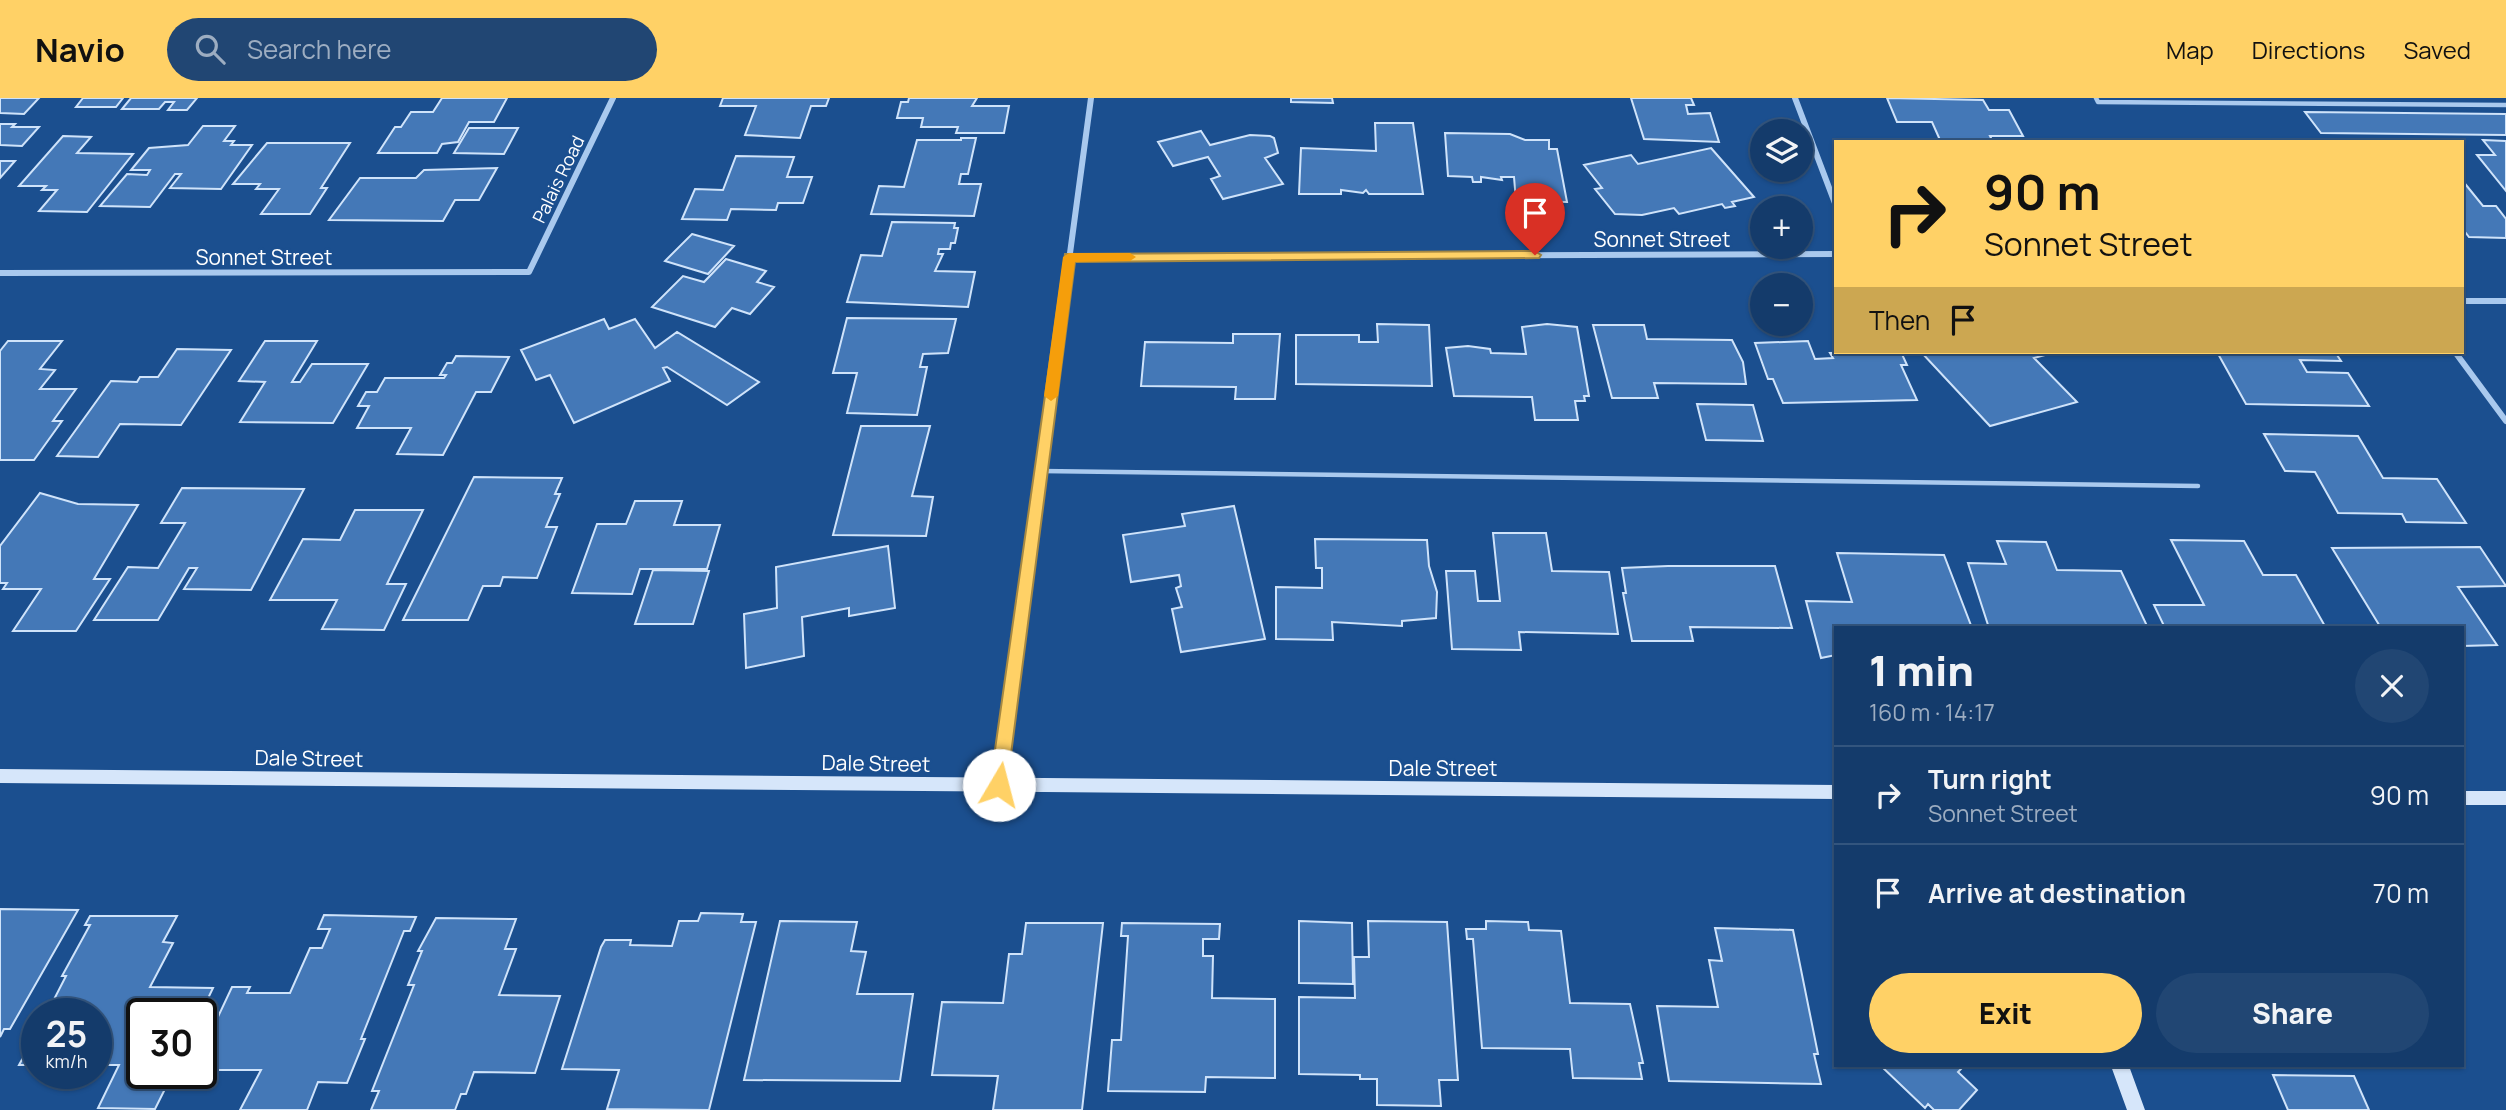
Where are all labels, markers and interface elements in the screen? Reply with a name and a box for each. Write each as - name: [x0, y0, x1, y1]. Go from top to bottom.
- search box: [167, 18, 657, 81]
- text: Navio: [35, 27, 125, 72]
- icon: search: [191, 30, 229, 68]
- text: Search here: [247, 31, 391, 67]
- text: Map: [2166, 33, 2214, 66]
- text: Directions: [2252, 33, 2365, 66]
- text: Saved: [2403, 33, 2471, 66]
- map controls: [1750, 119, 1813, 336]
- button: layers: [1750, 119, 1813, 182]
- street label: Palais Road: [526, 131, 590, 227]
- text: 90 m: [1984, 158, 2101, 225]
- icon: right: [1869, 168, 1960, 259]
- pin: [1505, 183, 1565, 255]
- icon: arrive: [1516, 194, 1554, 232]
- button: +: [1750, 196, 1813, 259]
- text: Sonnet Street: [1984, 222, 2192, 266]
- street label: Sonnet Street: [1594, 225, 1730, 253]
- street label: Sonnet Street: [196, 243, 332, 271]
- button: −: [1750, 273, 1813, 336]
- icon: arrive: [1944, 301, 1982, 339]
- text: Then: [1869, 302, 1930, 338]
- text: 1 min: [1869, 641, 1974, 699]
- button: close: [2355, 649, 2429, 723]
- text: 160 m · 14:17: [1869, 696, 1995, 728]
- street label: Dale Street: [254, 743, 364, 773]
- street label: Dale Street: [821, 748, 931, 778]
- position arrow: [962, 748, 1036, 822]
- street label: Dale Street: [1389, 754, 1497, 782]
- text: Turn right: [1928, 761, 2052, 797]
- icon: right: [1869, 776, 1907, 814]
- text: 90 m: [2370, 777, 2429, 813]
- text: Sonnet Street: [1928, 797, 2078, 829]
- icon: arrive: [1869, 874, 1907, 912]
- text: Arrive at destination: [1928, 875, 2186, 911]
- text: 70 m: [2373, 875, 2429, 911]
- button: Exit: [1869, 973, 2142, 1053]
- button: Share: [2156, 973, 2429, 1053]
- speed limit sign: 30: [126, 998, 217, 1089]
- text: 25: [46, 1010, 87, 1058]
- text: km/h: [46, 1049, 87, 1073]

